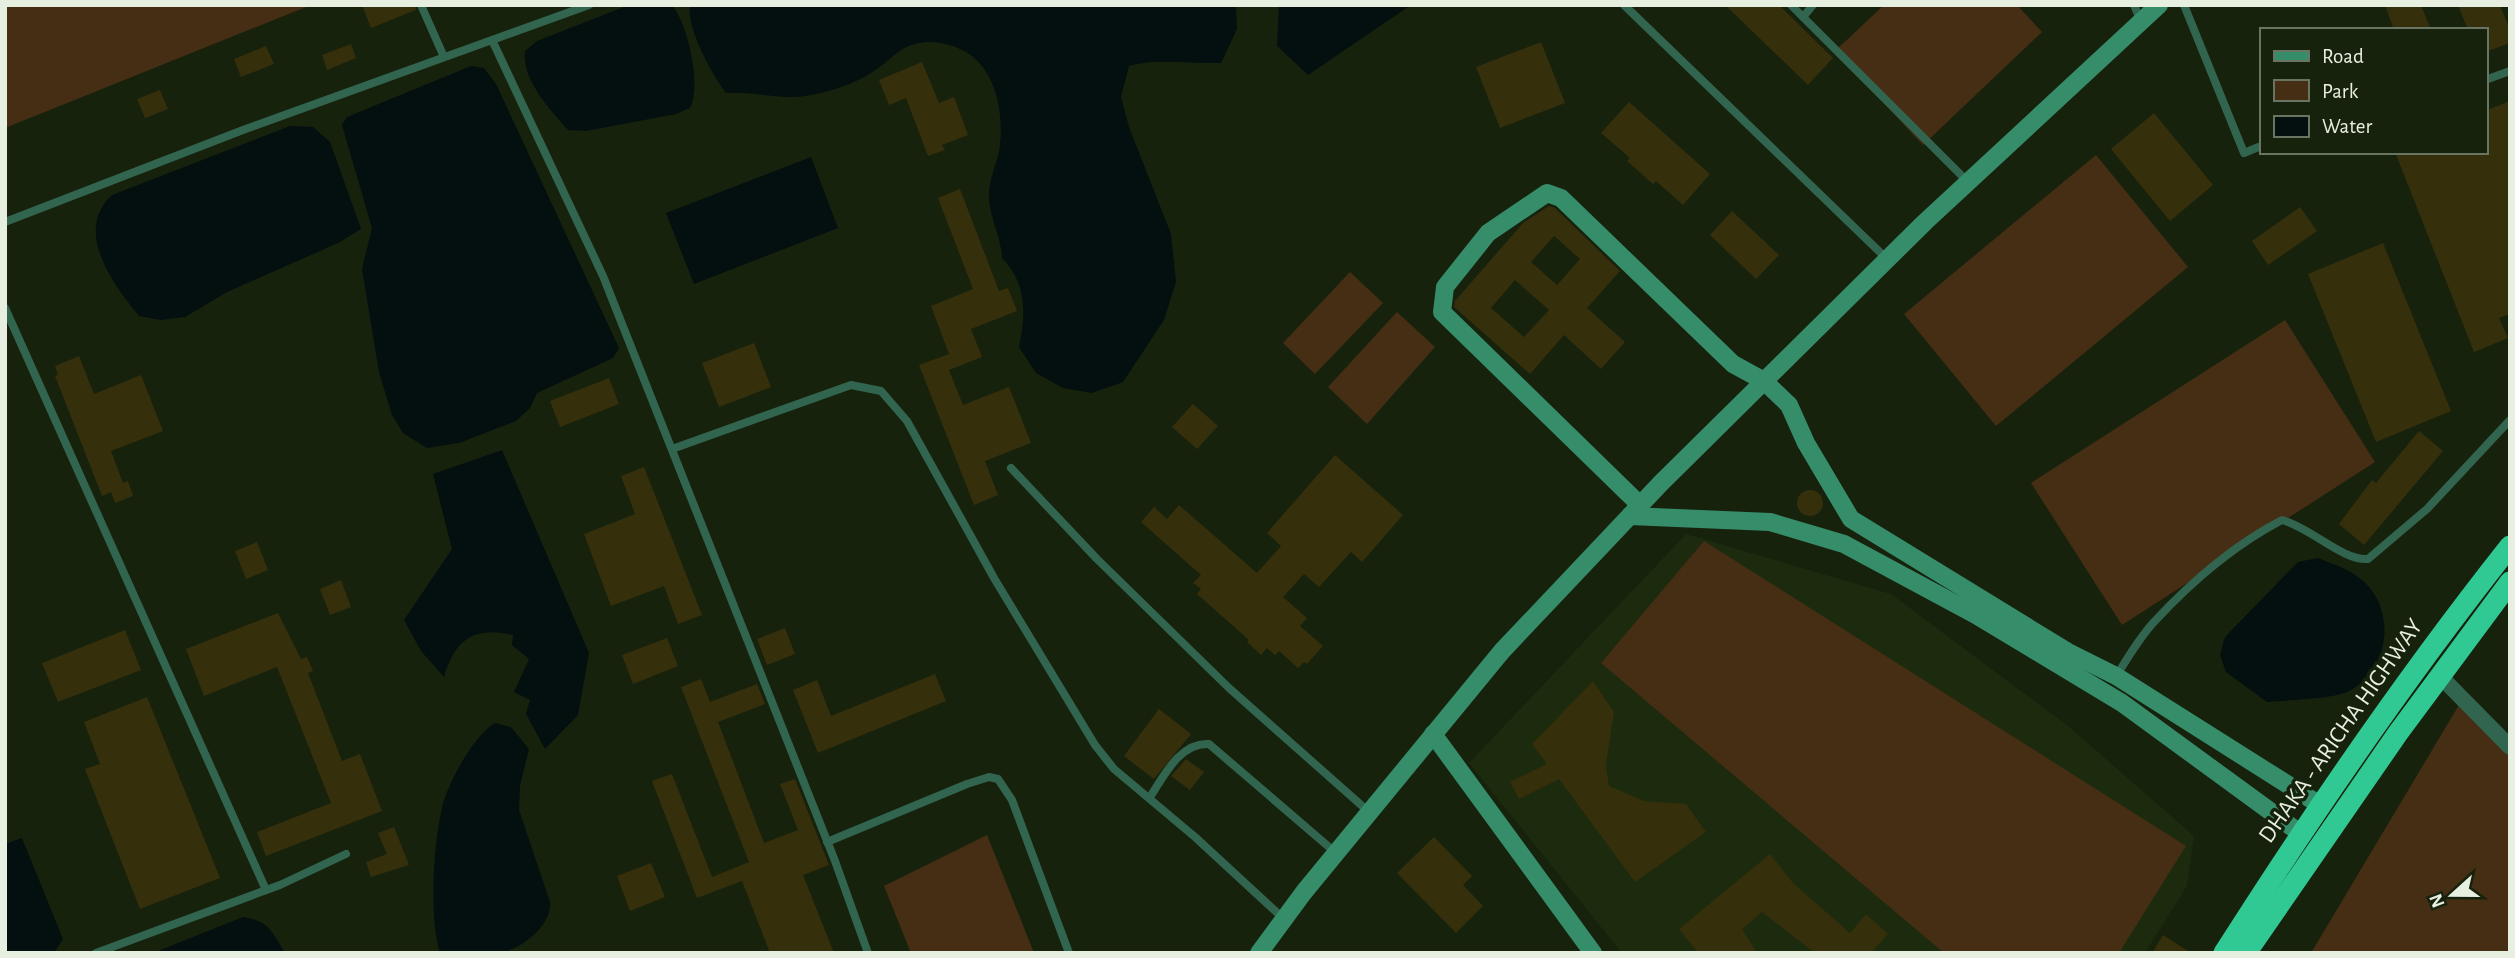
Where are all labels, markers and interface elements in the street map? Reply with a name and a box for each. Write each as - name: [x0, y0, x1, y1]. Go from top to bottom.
- legend: [2260, 28, 2487, 154]
- text: Road: [2322, 46, 2364, 67]
- text: Park: [2322, 81, 2359, 102]
- text: Water: [2322, 116, 2372, 137]
- street label: DHAKA - ARICHA HIGHWAY: [2255, 614, 2428, 847]
- north arrow: [2417, 860, 2487, 930]
- text: N: [2426, 891, 2449, 910]

